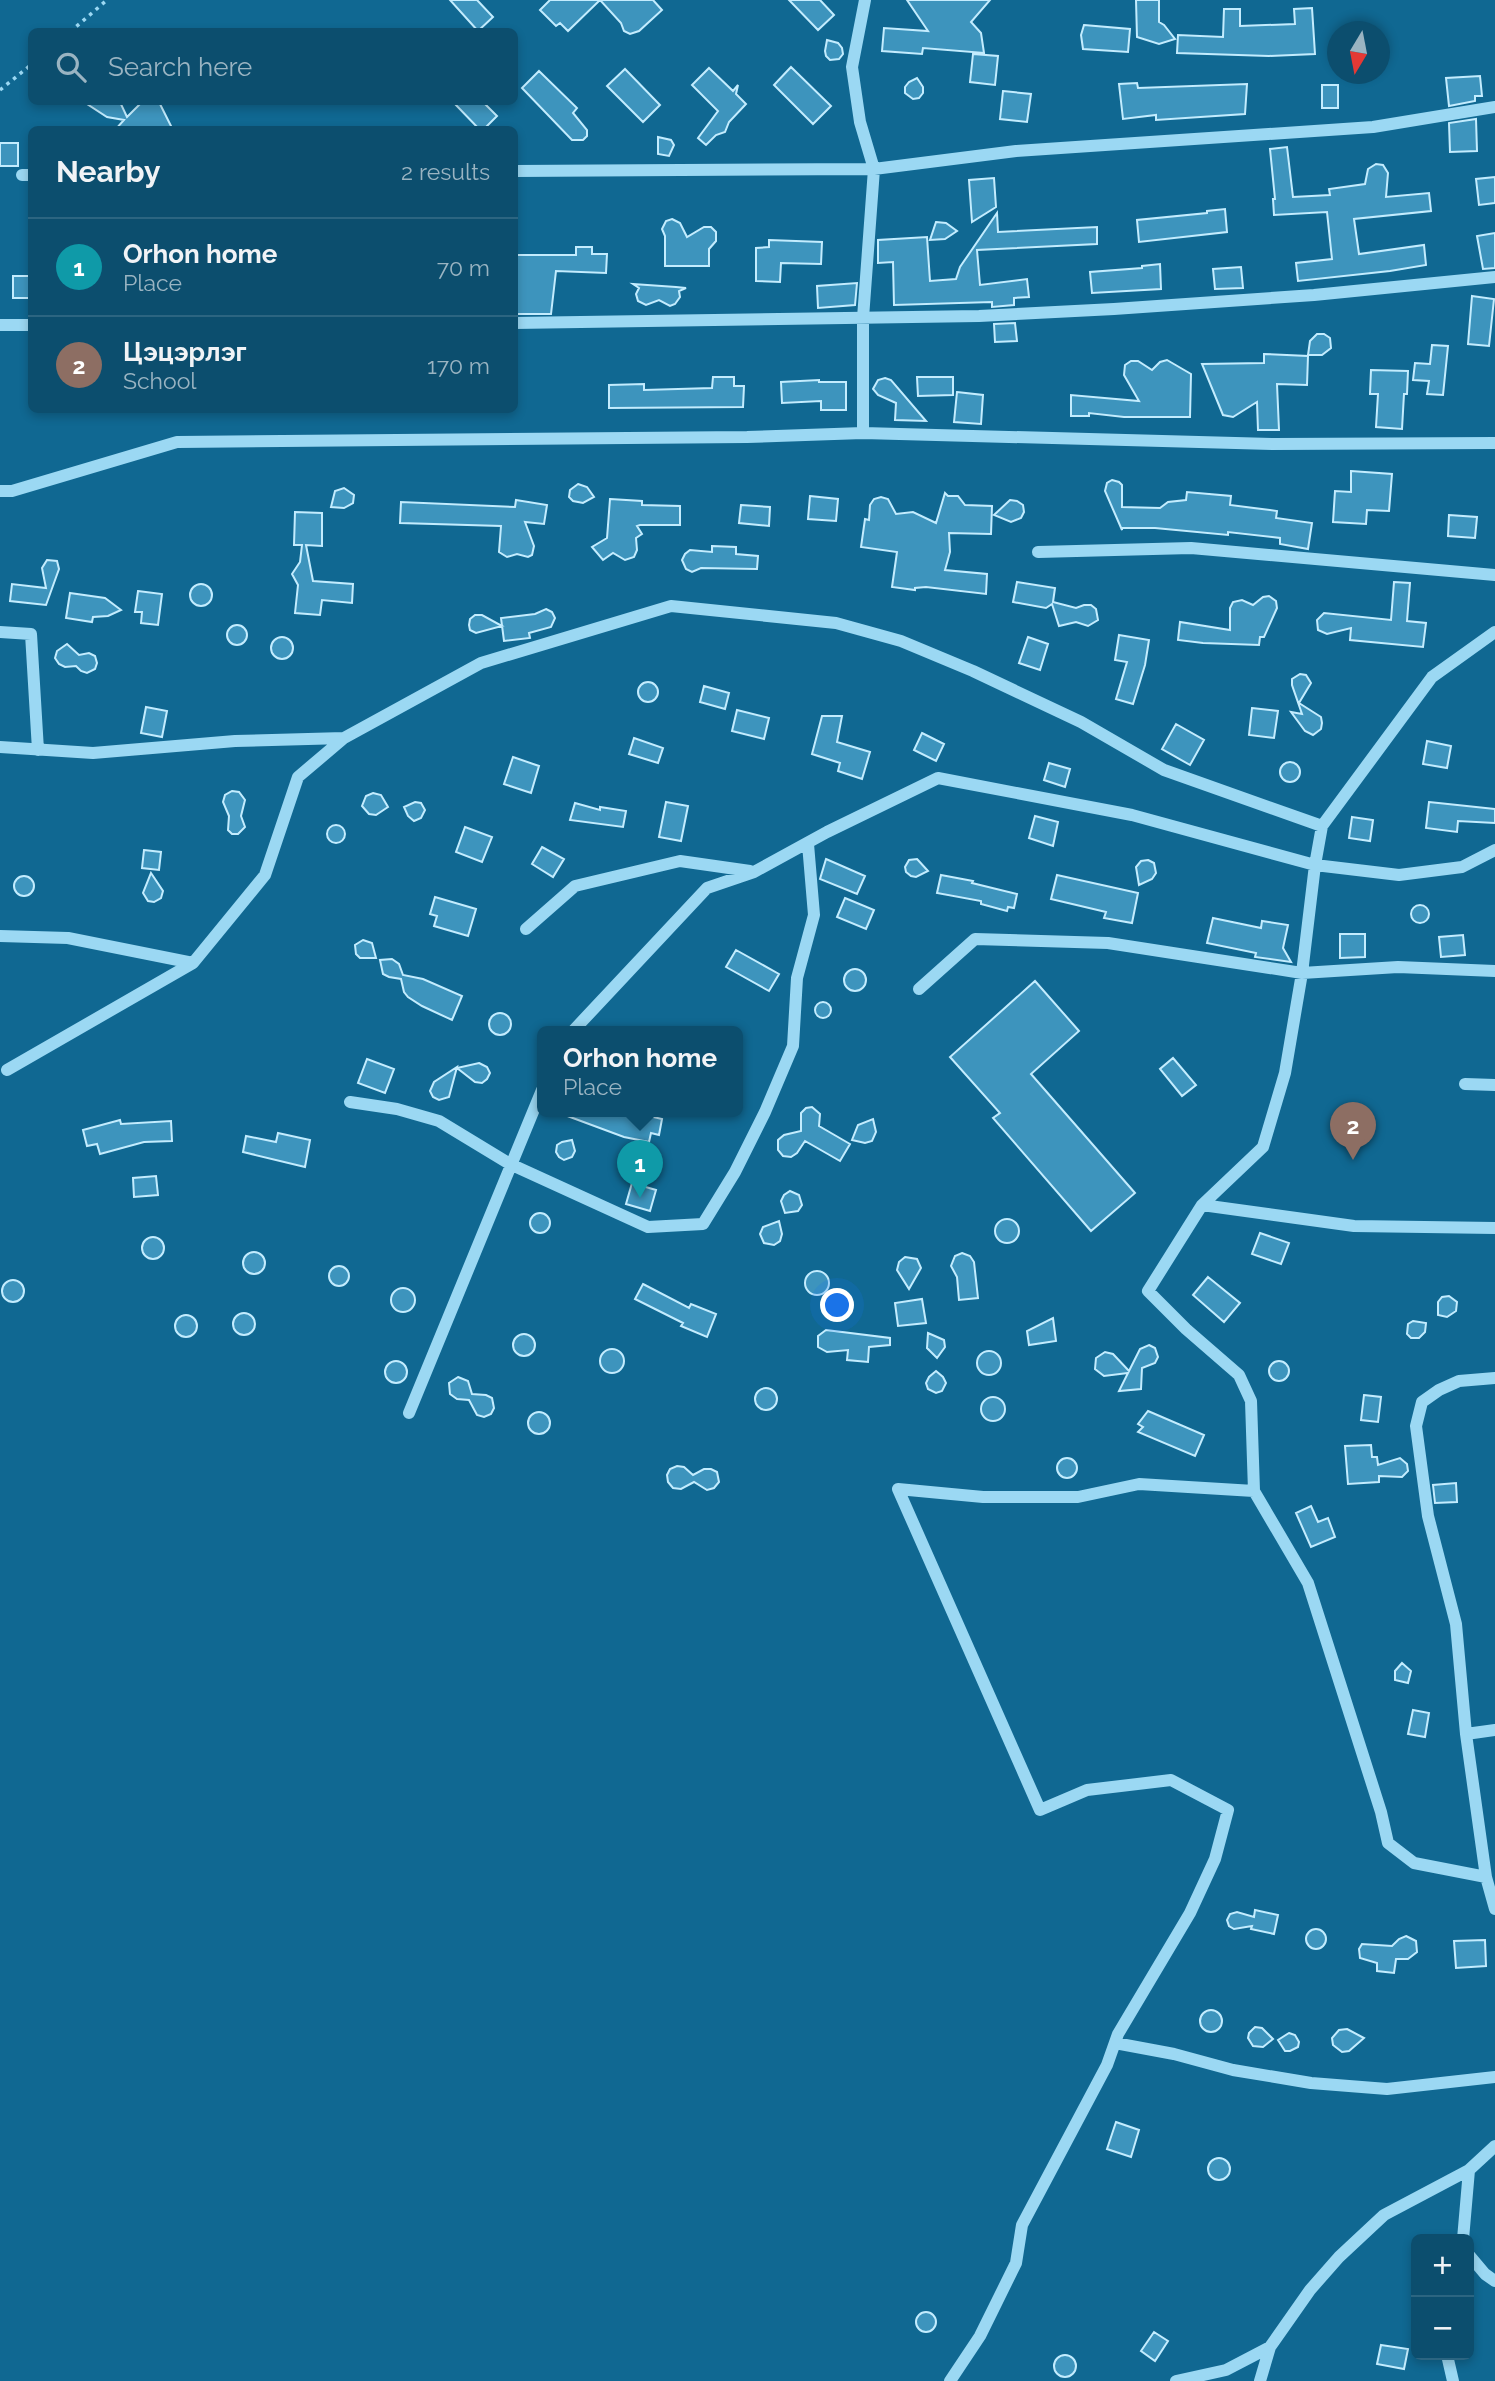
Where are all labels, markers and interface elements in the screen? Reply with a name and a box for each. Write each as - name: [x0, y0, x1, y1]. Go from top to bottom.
- north arrow: [1327, 21, 1390, 84]
- search box: [28, 28, 518, 105]
- icon: search: [52, 48, 90, 86]
- text: Search here: [108, 52, 252, 82]
- text: Nearby: [56, 154, 160, 189]
- text: 2 results: [401, 158, 490, 185]
- text: Orhon home: [123, 239, 277, 269]
- text: 1: [73, 254, 85, 281]
- text: 70 m: [437, 254, 490, 281]
- text: Place: [123, 269, 182, 296]
- text: Цэцэрлэг: [123, 337, 247, 367]
- text: 2: [73, 352, 85, 379]
- text: 170 m: [427, 352, 490, 379]
- text: School: [123, 367, 197, 394]
- popup: [537, 1026, 743, 1117]
- text: Orhon home: [563, 1043, 717, 1073]
- text: Place: [563, 1073, 622, 1100]
- pin: 2: [1330, 1102, 1376, 1160]
- pin: 1: [617, 1140, 663, 1198]
- your location: [820, 1288, 854, 1322]
- map controls: [1411, 2234, 1474, 2360]
- button: +: [1411, 2234, 1474, 2297]
- button: −: [1411, 2297, 1474, 2360]

